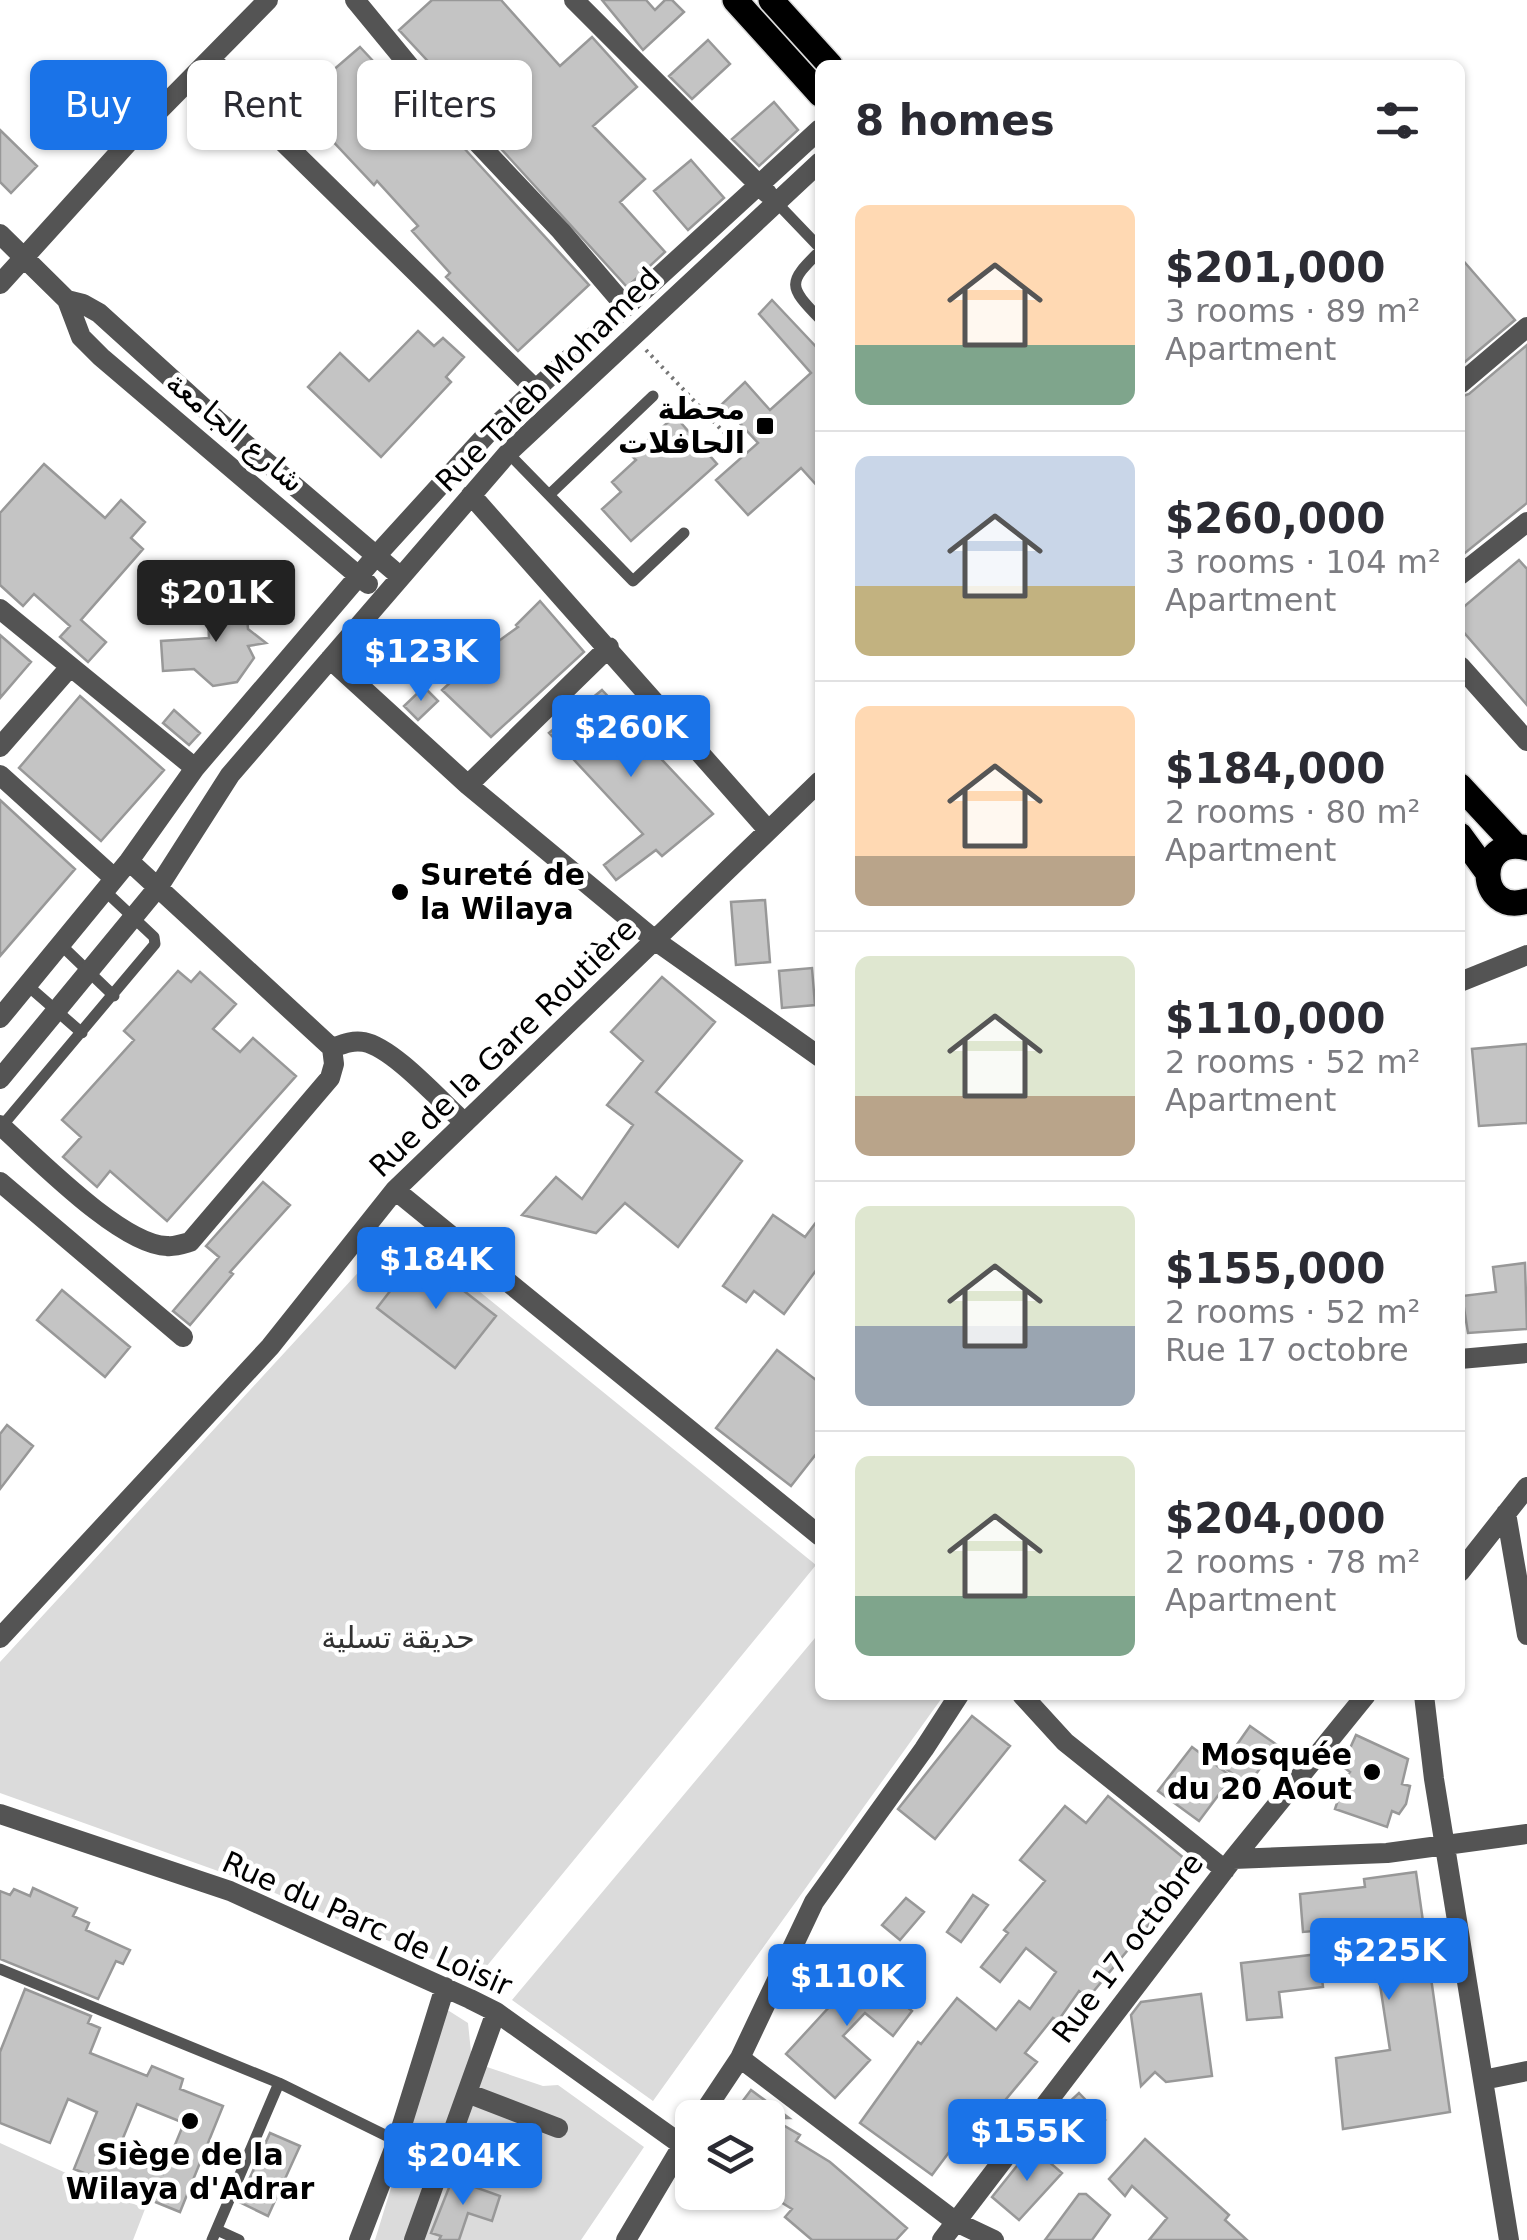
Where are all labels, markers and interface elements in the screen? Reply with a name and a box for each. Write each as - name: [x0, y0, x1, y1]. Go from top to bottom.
- chip: Buy: [30, 60, 167, 150]
- chip: Rent: [187, 60, 337, 150]
- chip: Filters: [357, 60, 532, 150]
- icon: filters: [1370, 93, 1425, 148]
- text: 8 homes: [855, 96, 1055, 145]
- text: $201,000: [1165, 243, 1386, 292]
- icon: home: [935, 245, 1055, 365]
- street label: Rue Taleb Mohamed: [429, 261, 667, 499]
- text: 3 rooms · 89 m²: [1165, 292, 1420, 330]
- text: Apartment: [1165, 330, 1336, 368]
- street label: شارع الجامعة: [159, 364, 311, 499]
- place label: محطة الحافلات: [618, 391, 745, 460]
- marker: محطة الحافلات: [754, 415, 776, 437]
- text: $260,000: [1165, 494, 1386, 543]
- icon: home: [935, 496, 1055, 616]
- text: 3 rooms · 104 m²: [1165, 543, 1441, 581]
- pin: $201K: [146, 560, 286, 645]
- text: $201K: [159, 573, 273, 611]
- text: Apartment: [1165, 581, 1336, 619]
- pin: $123K: [351, 619, 491, 704]
- text: $123K: [364, 632, 478, 670]
- pin: $260K: [561, 695, 701, 780]
- text: $260K: [574, 708, 688, 746]
- text: $184,000: [1165, 744, 1386, 793]
- icon: home: [935, 746, 1055, 866]
- text: 2 rooms · 80 m²: [1165, 793, 1420, 831]
- text: Apartment: [1165, 831, 1336, 869]
- place label: Sureté de la Wilaya: [420, 857, 585, 926]
- marker: Sureté de la Wilaya: [389, 881, 411, 903]
- street label: Rue de la Gare Routière: [362, 911, 643, 1184]
- text: $110,000: [1165, 994, 1386, 1043]
- icon: home: [935, 996, 1055, 1116]
- text: 2 rooms · 52 m²: [1165, 1043, 1420, 1081]
- text: Apartment: [1165, 1081, 1336, 1119]
- pin: $184K: [366, 1227, 506, 1312]
- text: $184K: [379, 1240, 493, 1278]
- text: $155,000: [1165, 1244, 1386, 1293]
- icon: home: [935, 1246, 1055, 1366]
- text: 2 rooms · 52 m²: [1165, 1293, 1420, 1331]
- text: Rue 17 octobre: [1165, 1331, 1409, 1369]
- text: $204,000: [1165, 1494, 1386, 1543]
- icon: home: [935, 1496, 1055, 1616]
- text: 2 rooms · 78 m²: [1165, 1543, 1420, 1581]
- text: Apartment: [1165, 1581, 1336, 1619]
- park label: حديقة تسلية: [321, 1620, 475, 1655]
- place label: Mosquée du 20 Aout: [1167, 1737, 1352, 1806]
- marker: Mosquée du 20 Aout: [1361, 1761, 1383, 1783]
- street label: Rue du Parc de Loisir: [217, 1844, 518, 2003]
- street label: Rue 17 octobre: [1045, 1846, 1210, 2049]
- pin: $225K: [1319, 1918, 1459, 2003]
- text: $225K: [1332, 1931, 1446, 1969]
- pin: $110K: [777, 1944, 917, 2029]
- text: $110K: [790, 1957, 904, 1995]
- pin: $155K: [957, 2099, 1097, 2184]
- map controls: [675, 2100, 785, 2210]
- button: layers: [675, 2100, 785, 2210]
- marker: Siège de la Wilaya d'Adrar: [179, 2110, 201, 2132]
- text: $155K: [970, 2112, 1084, 2150]
- pin: $204K: [393, 2123, 533, 2208]
- text: $204K: [406, 2136, 520, 2174]
- place label: Siège de la Wilaya d'Adrar: [66, 2137, 314, 2206]

